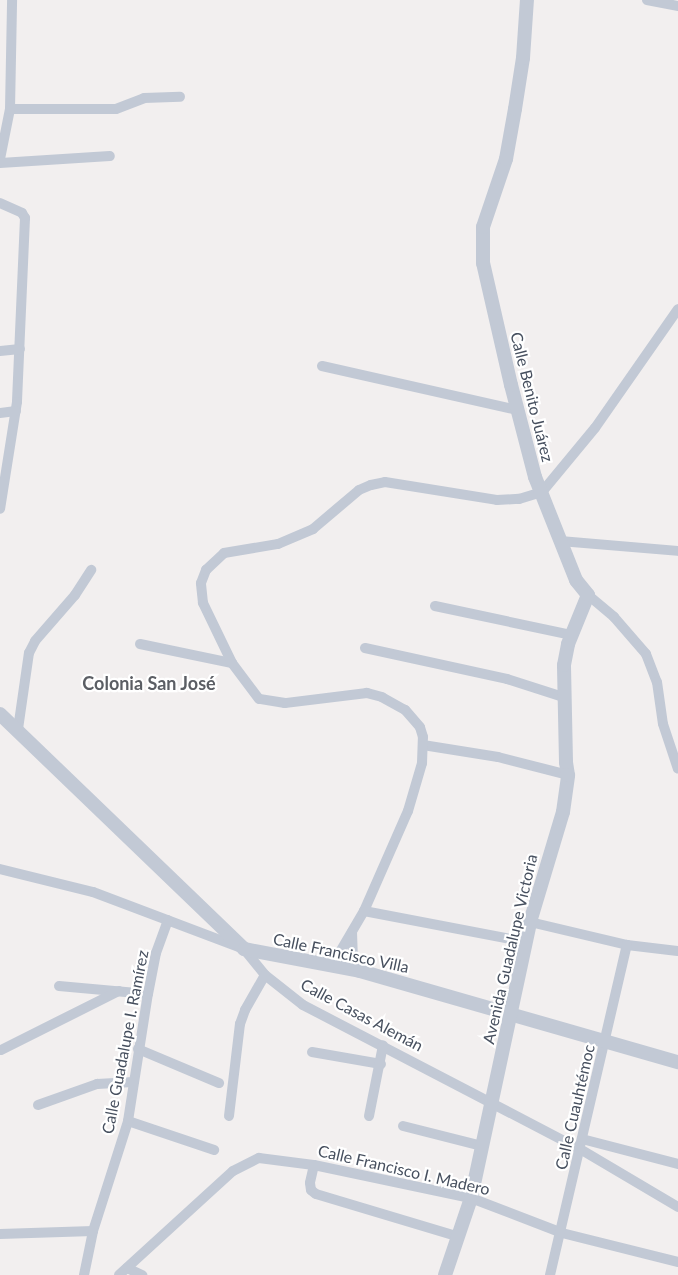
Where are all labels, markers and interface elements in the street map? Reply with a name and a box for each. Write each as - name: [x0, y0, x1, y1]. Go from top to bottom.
- street label: Calle Benito Juárez: [507, 330, 557, 464]
- district label: Colonia San José: [82, 672, 216, 694]
- street label: Avenida Guadalupe Victoria: [479, 852, 541, 1046]
- street label: Calle Francisco Villa: [271, 929, 411, 977]
- street label: Calle Guadalupe I. Ramírez: [98, 949, 152, 1135]
- street label: Calle Casas Alemán: [297, 975, 427, 1055]
- street label: Calle Cuauhtémoc: [551, 1043, 599, 1171]
- street label: Calle Francisco I. Madero: [316, 1141, 492, 1199]

